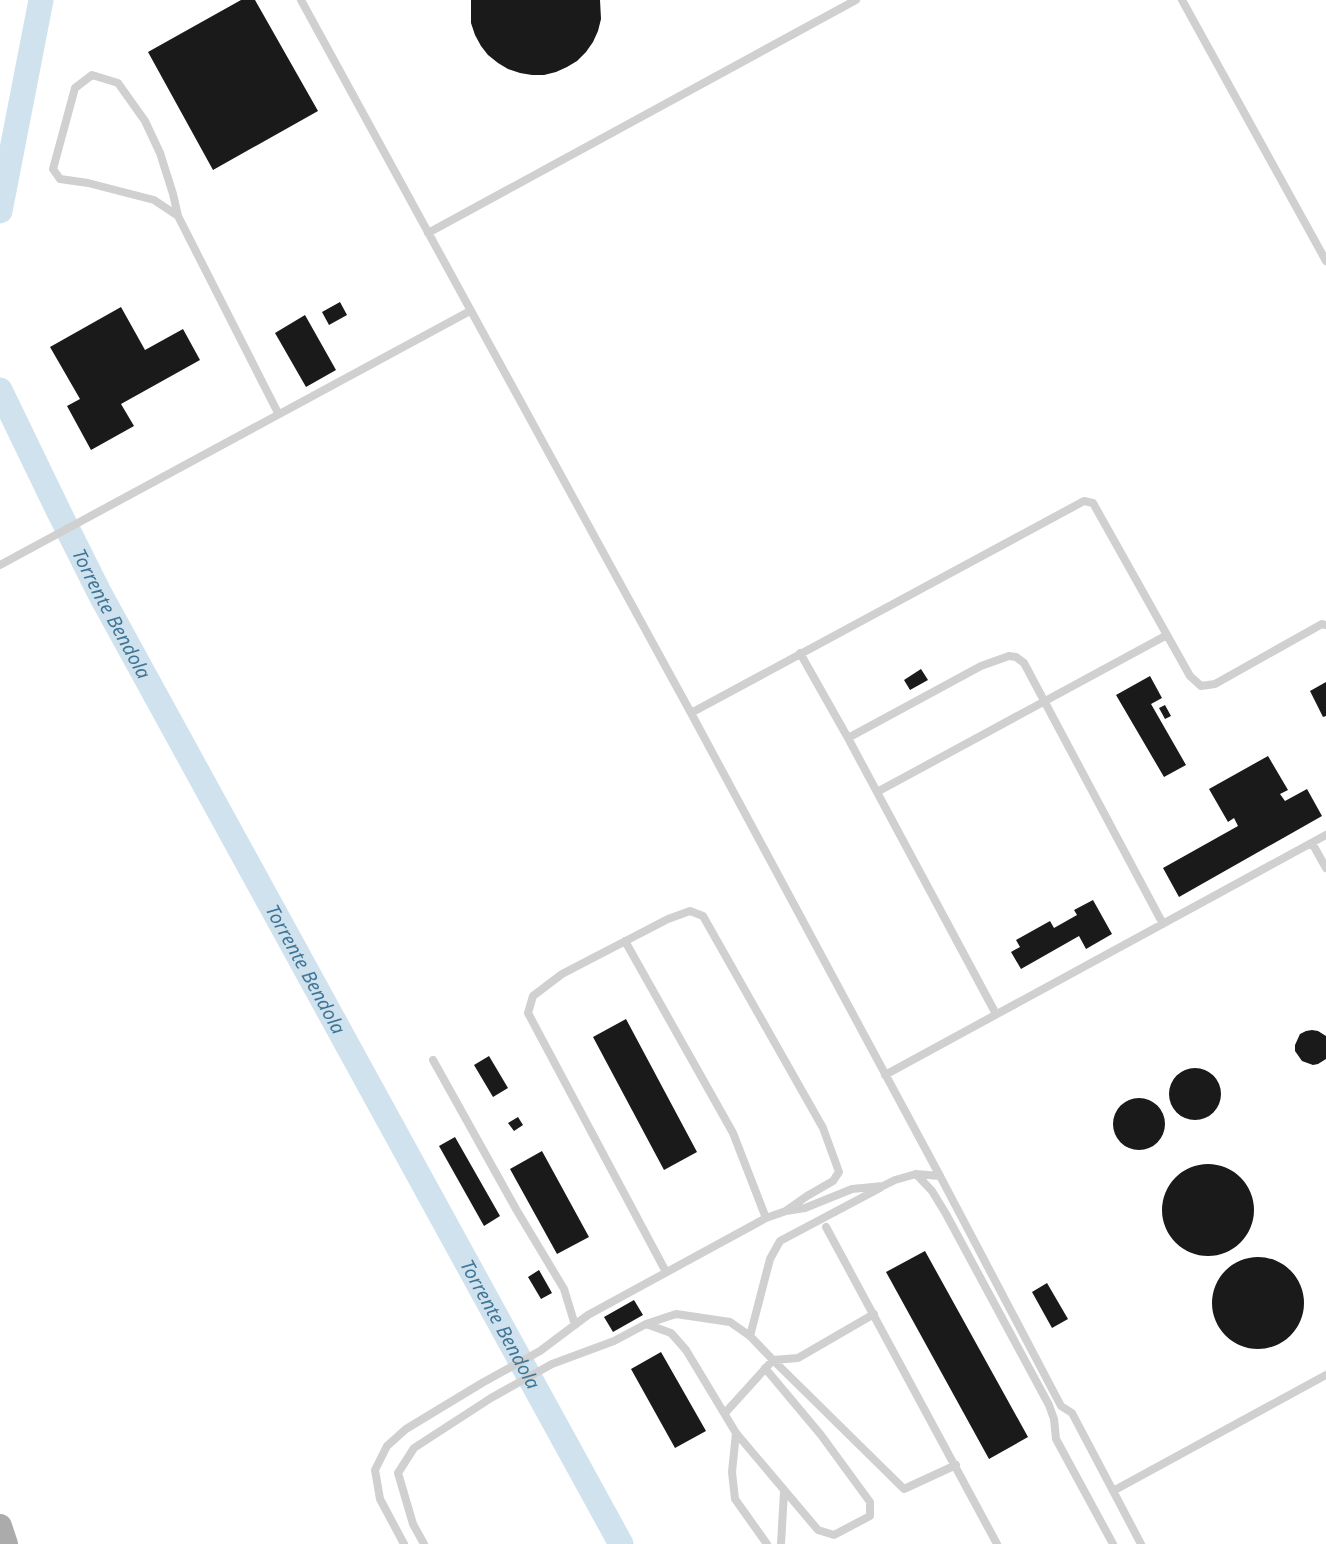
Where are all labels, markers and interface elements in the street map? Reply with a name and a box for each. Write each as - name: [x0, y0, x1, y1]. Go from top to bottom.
- water label: Torrente Bendola: [66, 544, 157, 684]
- water label: Torrente Bendola: [260, 900, 352, 1039]
- water label: Torrente Bendola: [454, 1255, 547, 1394]

